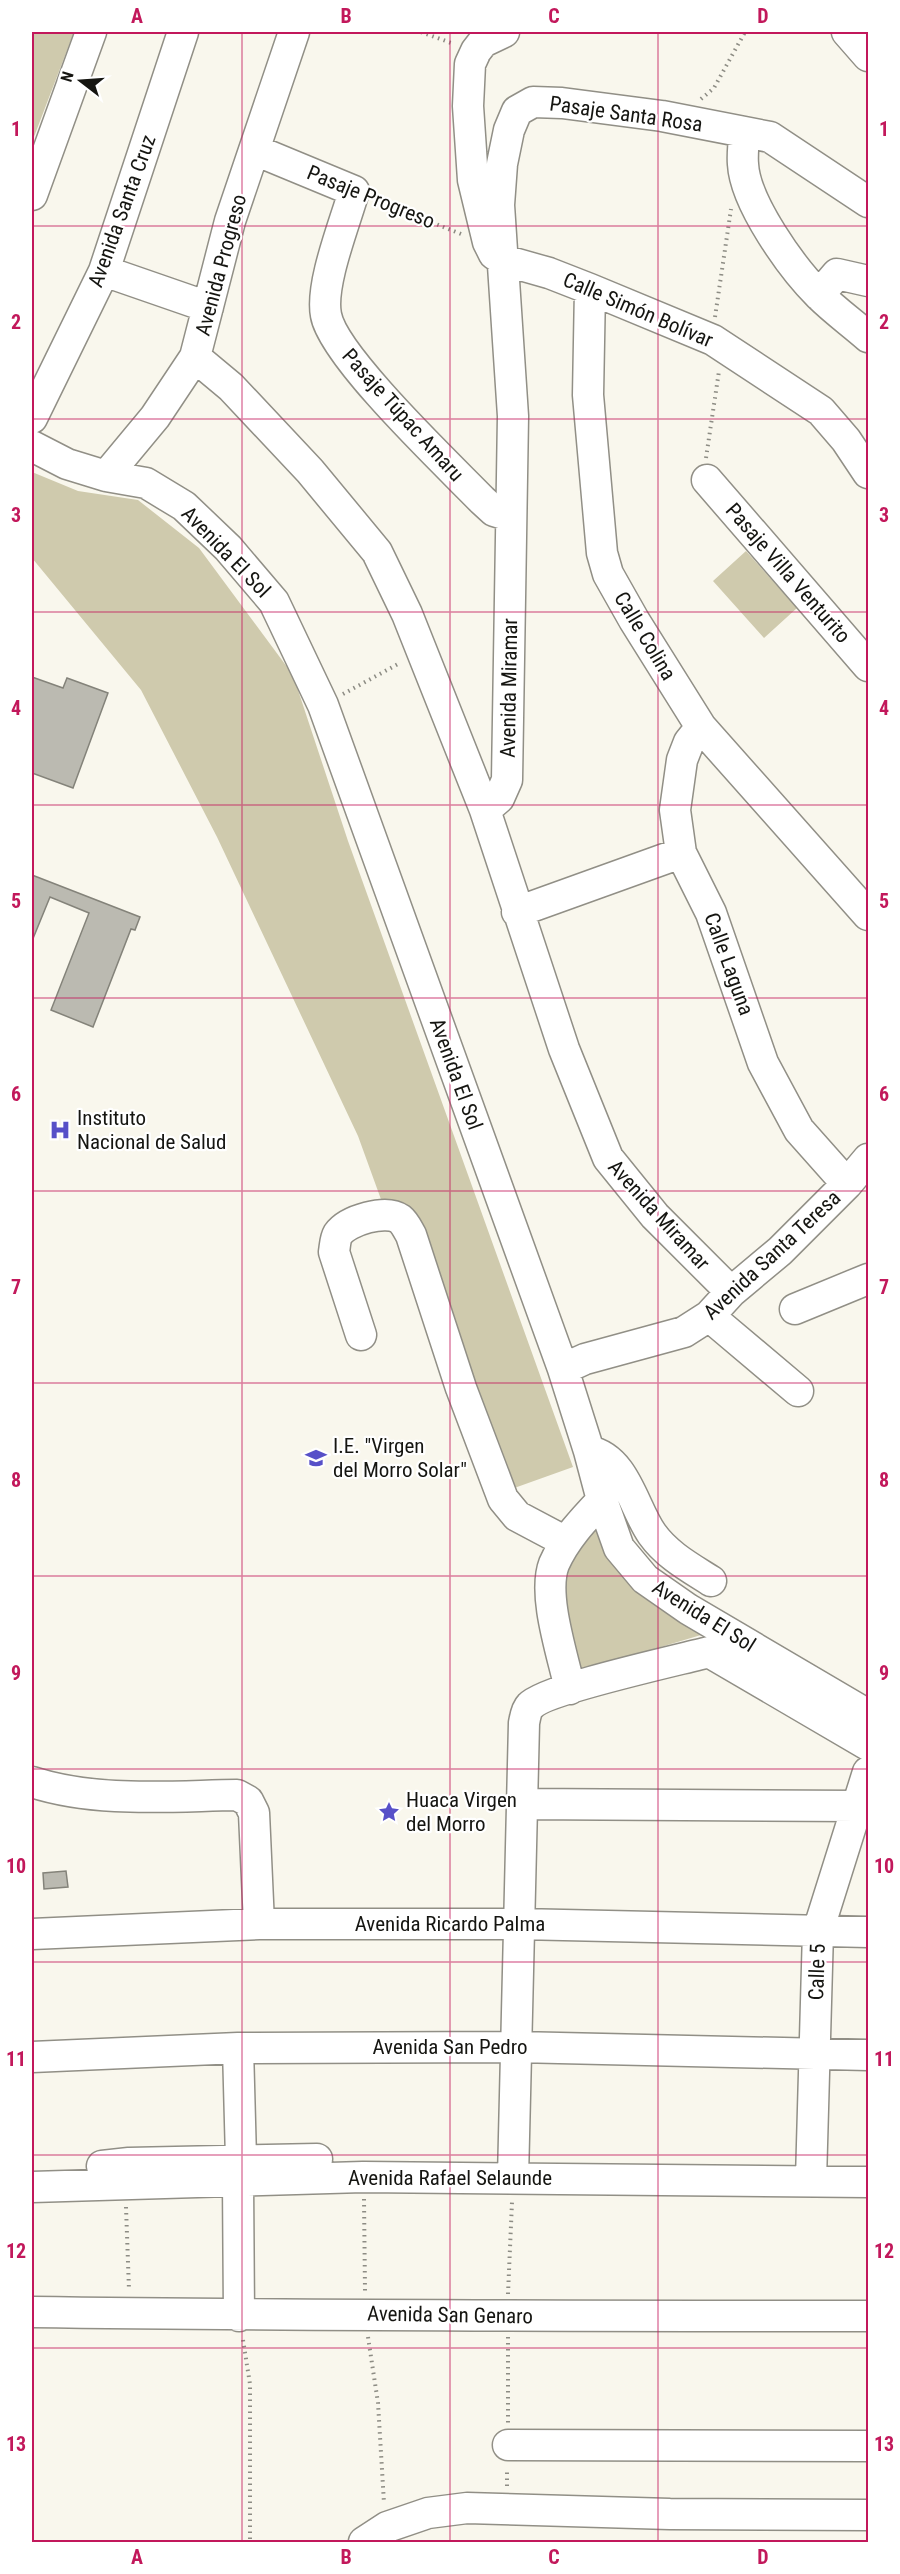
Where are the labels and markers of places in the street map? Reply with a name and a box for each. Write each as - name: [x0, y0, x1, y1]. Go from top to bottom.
- place label: Instituto Nacional de Salud: [77, 1106, 226, 1154]
- hospital icon: Instituto Nacional de Salud: [48, 1118, 72, 1142]
- place label: I.E. "Virgen del Morro Solar": [333, 1434, 467, 1482]
- school or university icon: I.E. "Virgen del Morro Solar": [304, 1446, 328, 1470]
- place label: Huaca Virgen del Morro: [406, 1788, 517, 1836]
- place icon: Huaca Virgen del Morro: [377, 1800, 401, 1824]

